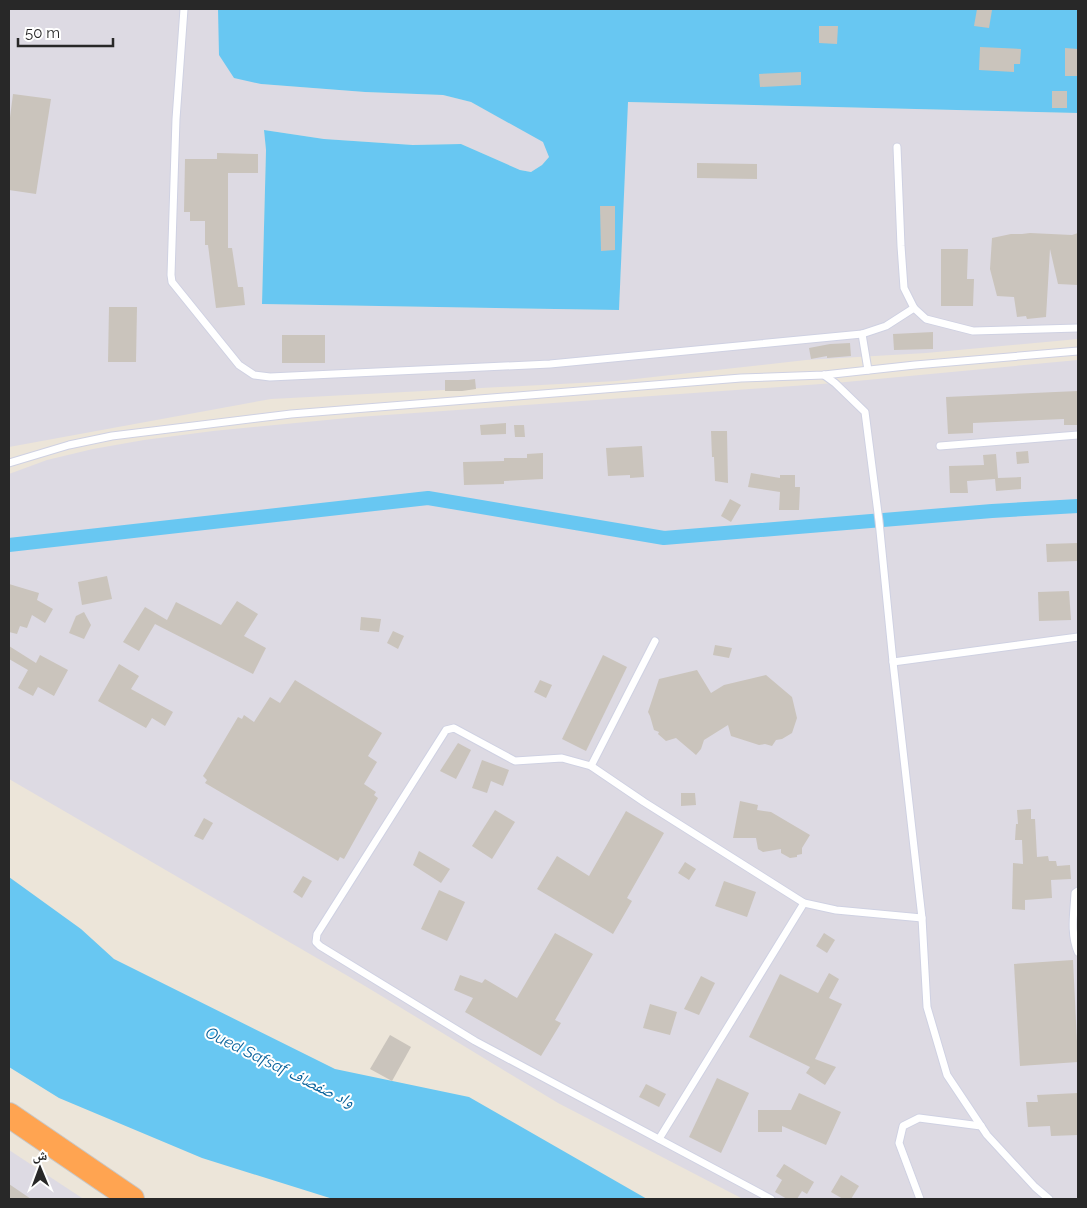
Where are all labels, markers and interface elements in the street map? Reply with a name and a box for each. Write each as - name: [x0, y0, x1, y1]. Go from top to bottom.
- scale bar: [18, 15, 112, 47]
- text: 50 m: [25, 24, 60, 42]
- water label: Oued Safsaf واد صفصاف: [202, 1023, 358, 1112]
- north arrow: [15, 1143, 65, 1193]
- text: ش: [32, 1147, 47, 1164]

